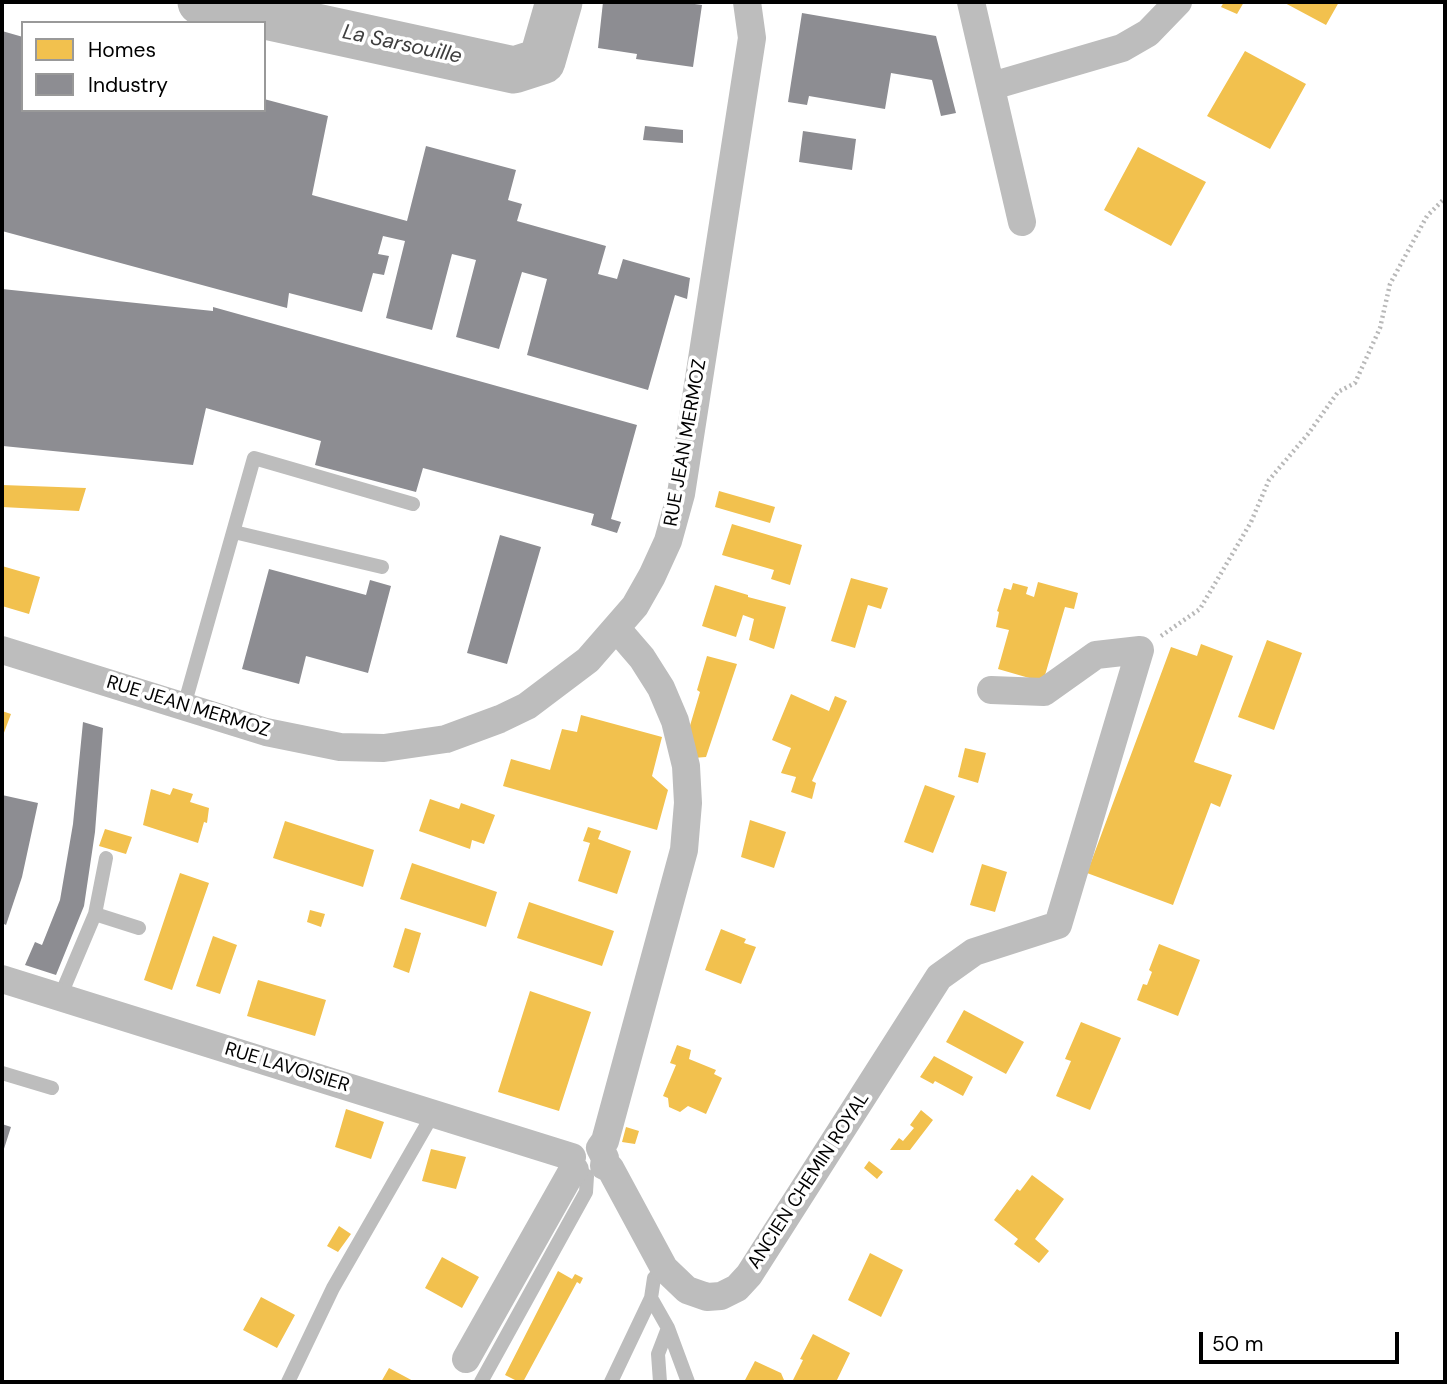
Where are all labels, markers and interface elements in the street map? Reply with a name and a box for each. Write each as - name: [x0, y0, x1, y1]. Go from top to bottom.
- water label: La Sarsouille: [340, 20, 464, 70]
- legend: [21, 21, 266, 112]
- text: Homes: [88, 36, 156, 64]
- text: Industry: [88, 71, 168, 99]
- street label: RUE JEAN MERMOZ: [660, 358, 712, 528]
- street label: RUE JEAN MERMOZ: [104, 671, 272, 743]
- street label: RUE LAVOISIER: [222, 1038, 352, 1098]
- street label: ANCIEN CHEMIN ROYAL: [743, 1088, 875, 1274]
- scale bar: [1202, 1318, 1402, 1362]
- text: 50 m: [1212, 1330, 1263, 1358]

